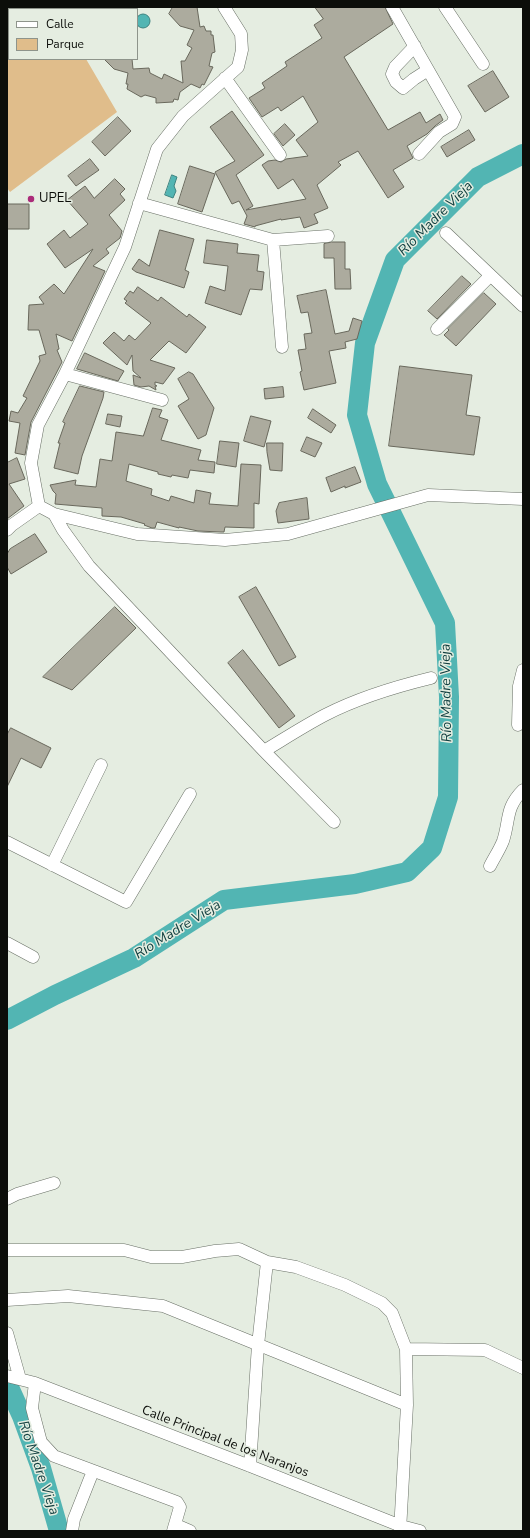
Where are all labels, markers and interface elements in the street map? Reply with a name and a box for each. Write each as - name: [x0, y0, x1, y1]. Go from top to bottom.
- legend: [8, 8, 138, 60]
- text: Calle: [46, 16, 74, 32]
- text: Parque: [46, 36, 84, 52]
- water label: Río Madre Vieja: [395, 178, 477, 260]
- place label: UPEL: [39, 191, 71, 207]
- marker: UPEL: [26, 194, 36, 204]
- water label: Río Madre Vieja: [438, 644, 456, 742]
- water label: Río Madre Vieja: [132, 897, 224, 963]
- street label: Calle Principal de los Naranjos: [139, 1403, 311, 1481]
- water label: Río Madre Vieja: [14, 1419, 62, 1517]

